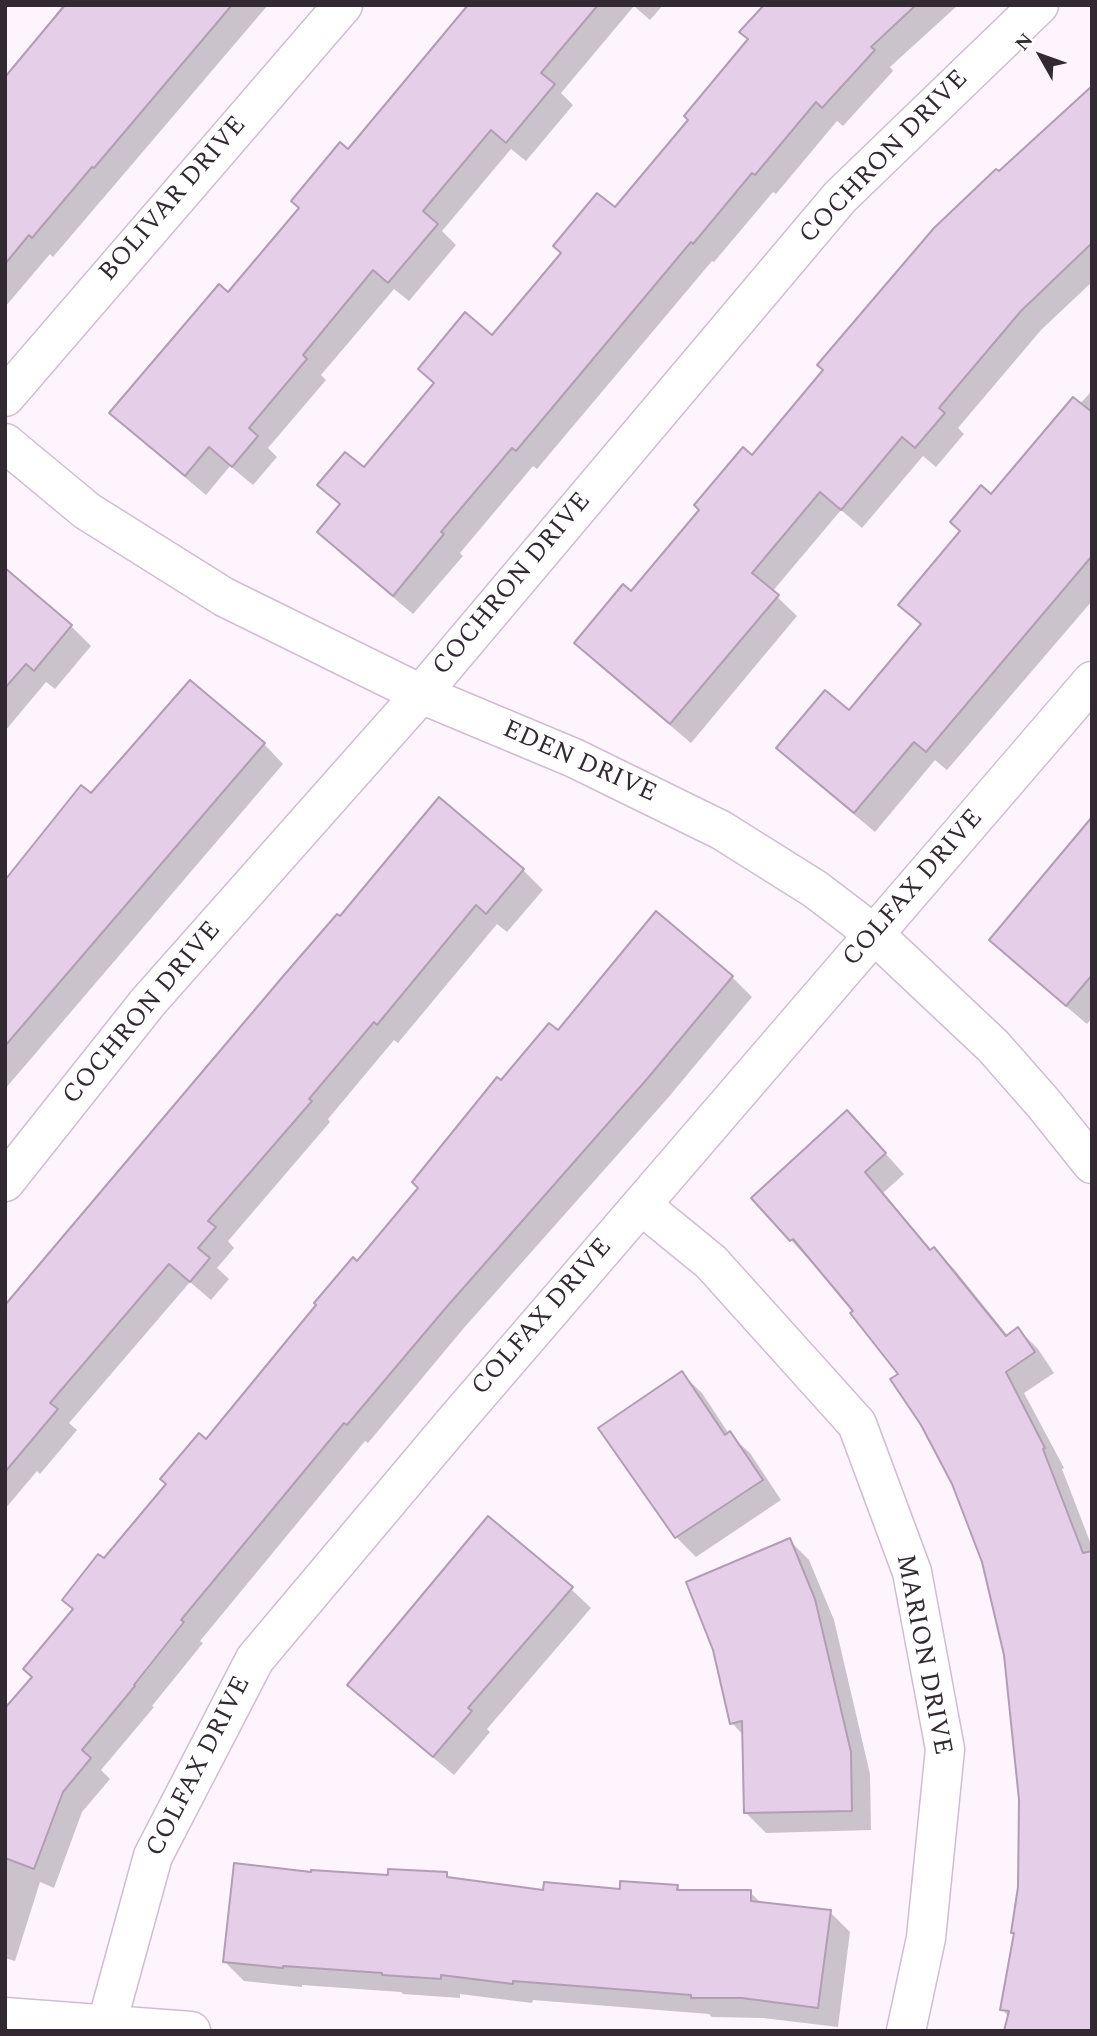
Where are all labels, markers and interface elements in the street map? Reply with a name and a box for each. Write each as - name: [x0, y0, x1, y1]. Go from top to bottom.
- north arrow: [1006, 21, 1076, 91]
- text: N: [1008, 27, 1041, 57]
- street label: COCHRON DRIVE: [794, 65, 976, 251]
- street label: BOLIVAR DRIVE: [94, 111, 254, 289]
- street label: COCHRON DRIVE: [427, 487, 599, 683]
- street label: EDEN DRIVE: [497, 715, 661, 811]
- street label: COLFAX DRIVE: [837, 804, 991, 974]
- street label: COCHRON DRIVE: [57, 916, 229, 1112]
- street label: COLFAX DRIVE: [466, 1233, 620, 1403]
- street label: MARION DRIVE: [887, 1552, 957, 1758]
- street label: COLFAX DRIVE: [141, 1672, 259, 1862]

